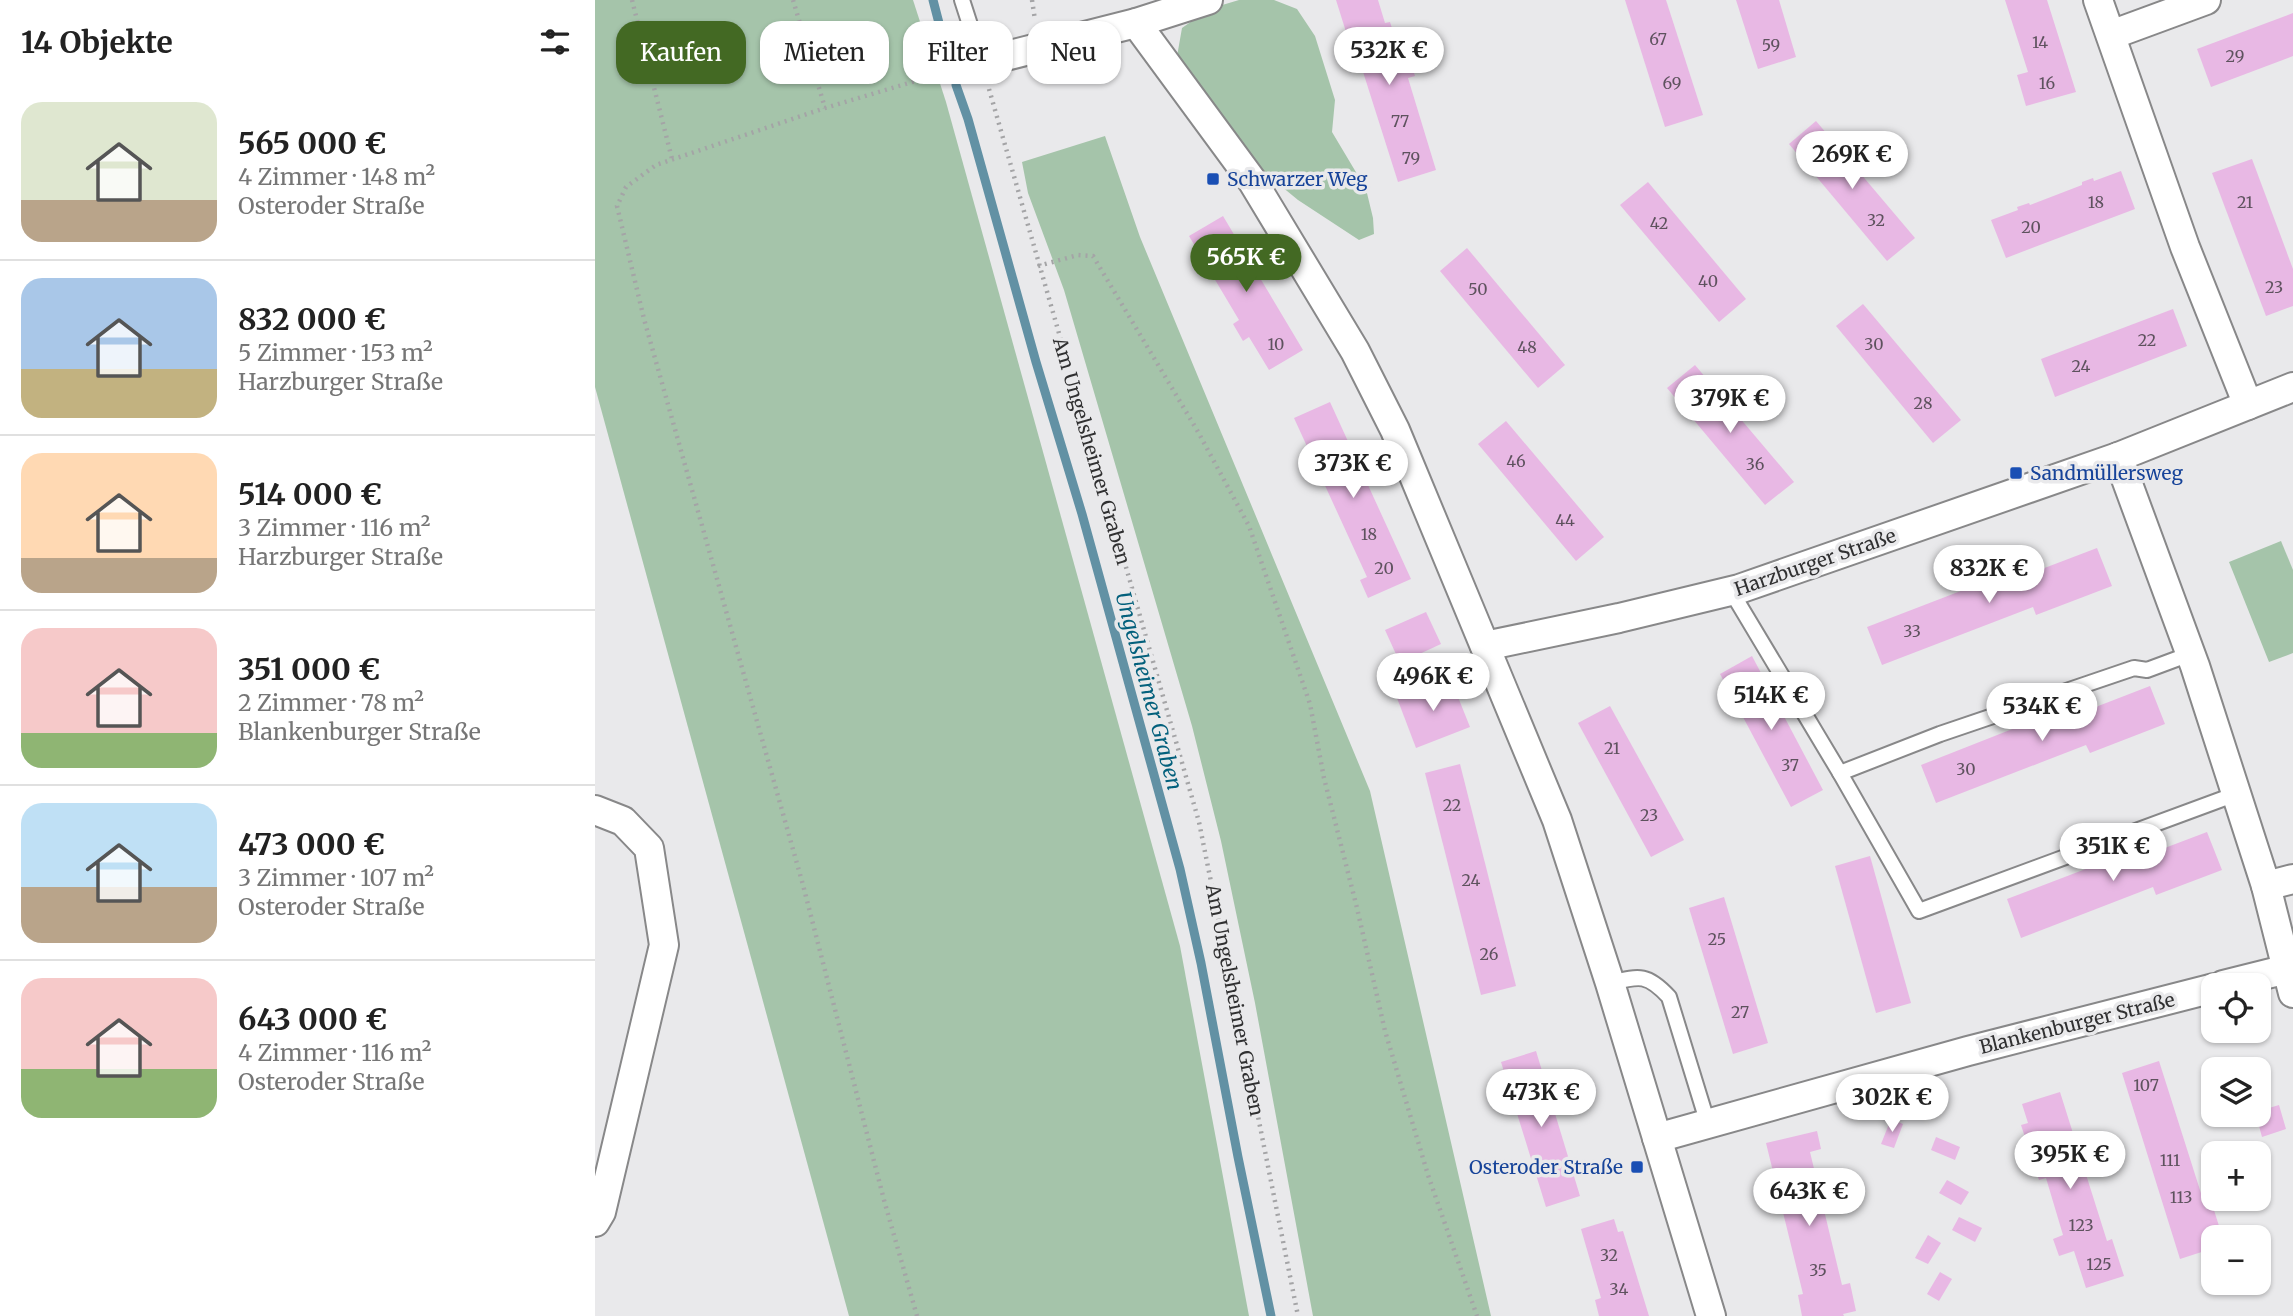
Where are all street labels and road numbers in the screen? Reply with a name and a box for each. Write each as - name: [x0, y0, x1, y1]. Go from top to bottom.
- street label: Am Ungelsheimer Graben: [1048, 333, 1136, 568]
- street label: Harzburger Straße: [1731, 523, 1899, 601]
- street label: Am Ungelsheimer Graben: [1201, 881, 1269, 1118]
- street label: Blankenburger Straße: [1977, 987, 2177, 1059]

